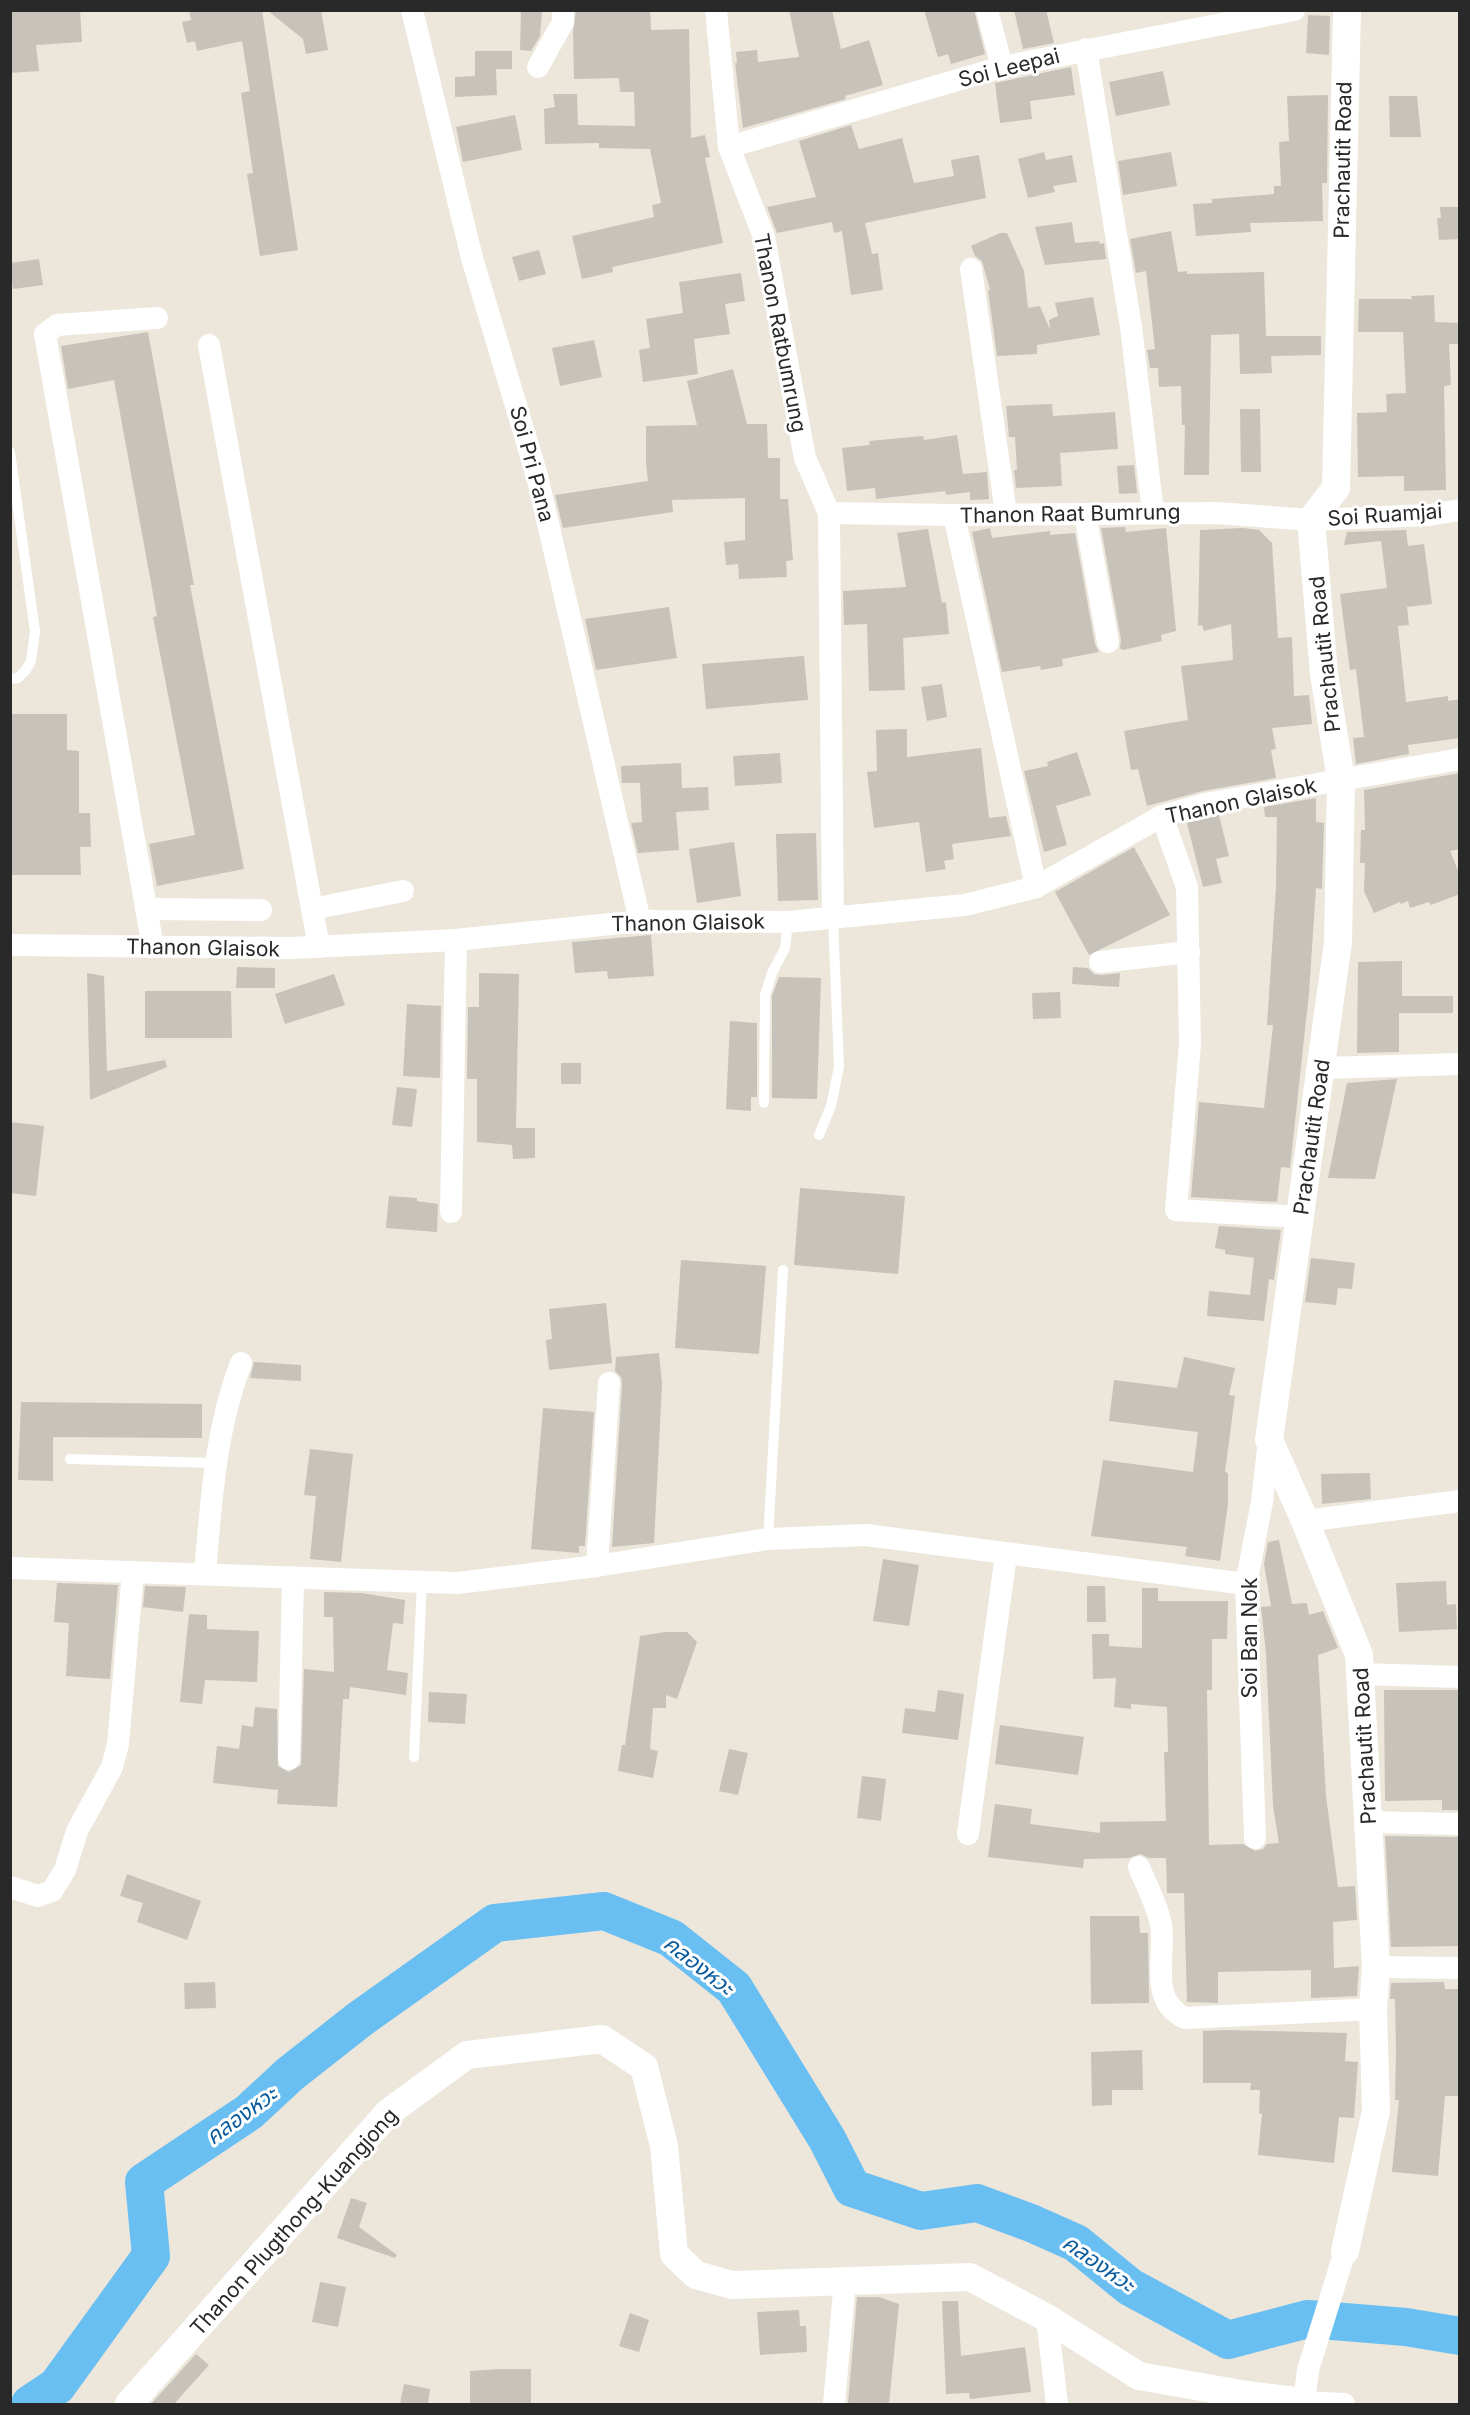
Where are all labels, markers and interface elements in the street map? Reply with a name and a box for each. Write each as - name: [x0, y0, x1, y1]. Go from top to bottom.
- street label: Soi Leepai: [956, 43, 1062, 92]
- street label: Prachautit Road: [1329, 81, 1356, 239]
- street label: Thanon Ratbumrung: [749, 231, 812, 435]
- street label: Soi Pri Pana: [505, 403, 560, 525]
- street label: Soi Ruamjai: [1327, 498, 1443, 531]
- street label: Thanon Raat Bumrung: [959, 499, 1181, 528]
- street label: Prachautit Road: [1304, 575, 1345, 733]
- street label: Thanon Glaisok: [1163, 772, 1319, 829]
- street label: Thanon Glaisok: [611, 909, 766, 936]
- street label: Thanon Glaisok: [126, 934, 281, 961]
- street label: Prachautit Road: [1288, 1057, 1335, 1216]
- street label: Soi Ban Nok: [1237, 1577, 1262, 1698]
- street label: Prachautit Road: [1348, 1667, 1381, 1825]
- water label: คลองหวะ: [659, 1930, 740, 2001]
- water label: คลองหวะ: [200, 2080, 283, 2150]
- street label: Thanon Plugthong-Kuangjong: [185, 2103, 402, 2341]
- water label: คลองหวะ: [1058, 2229, 1141, 2298]

